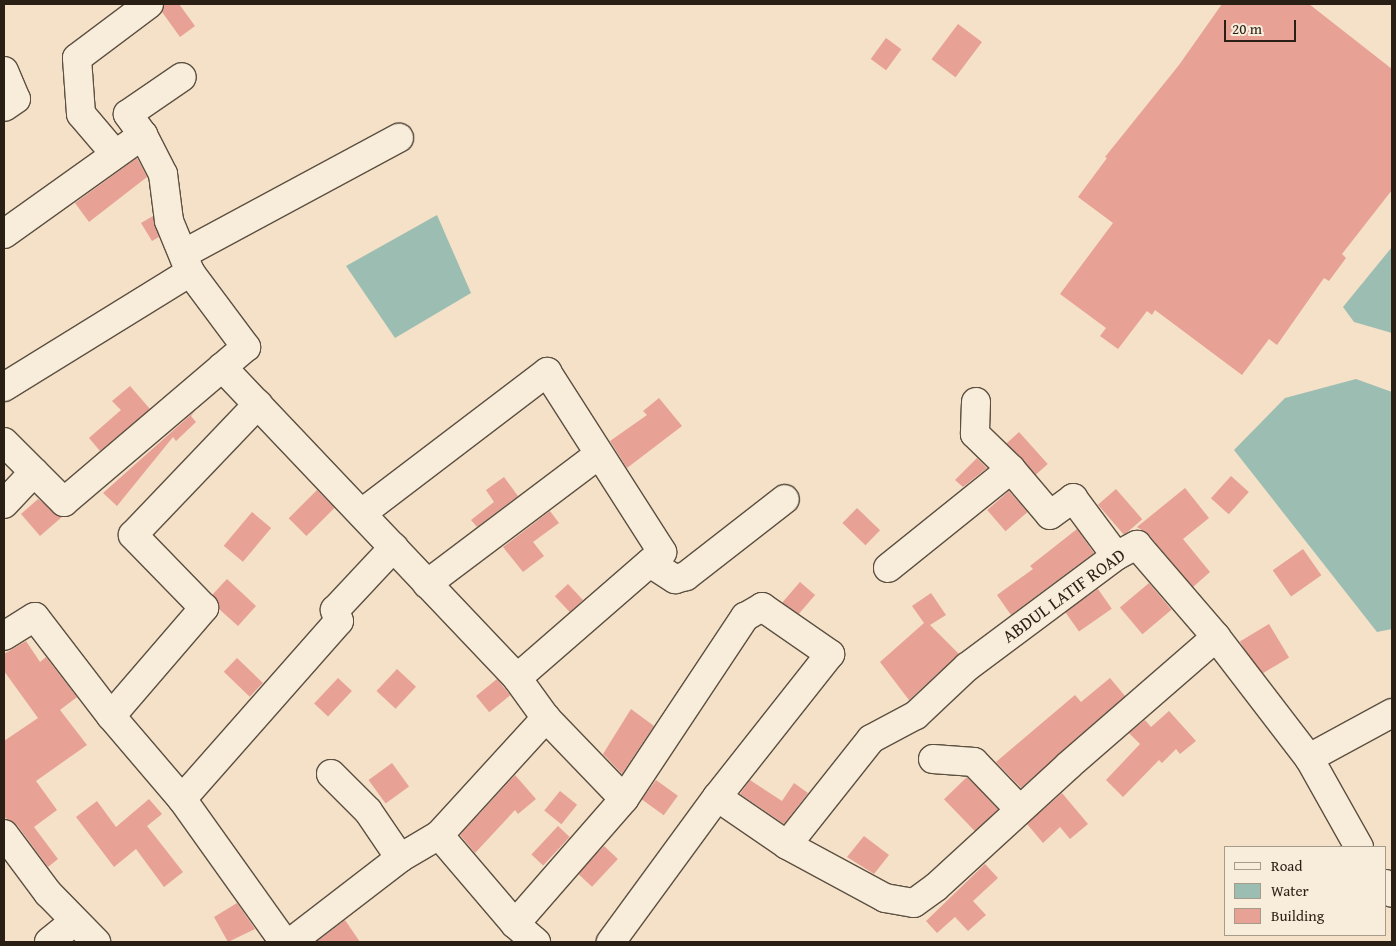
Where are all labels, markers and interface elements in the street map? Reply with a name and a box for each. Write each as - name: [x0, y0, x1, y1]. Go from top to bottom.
- scale bar: [1226, 10, 1298, 42]
- text: 20 m: [1232, 18, 1262, 39]
- street label: ABDUL LATIF ROAD: [998, 544, 1130, 648]
- legend: [1224, 846, 1386, 936]
- text: Road: [1271, 855, 1302, 876]
- text: Water: [1271, 880, 1309, 901]
- text: Building: [1271, 905, 1324, 926]

